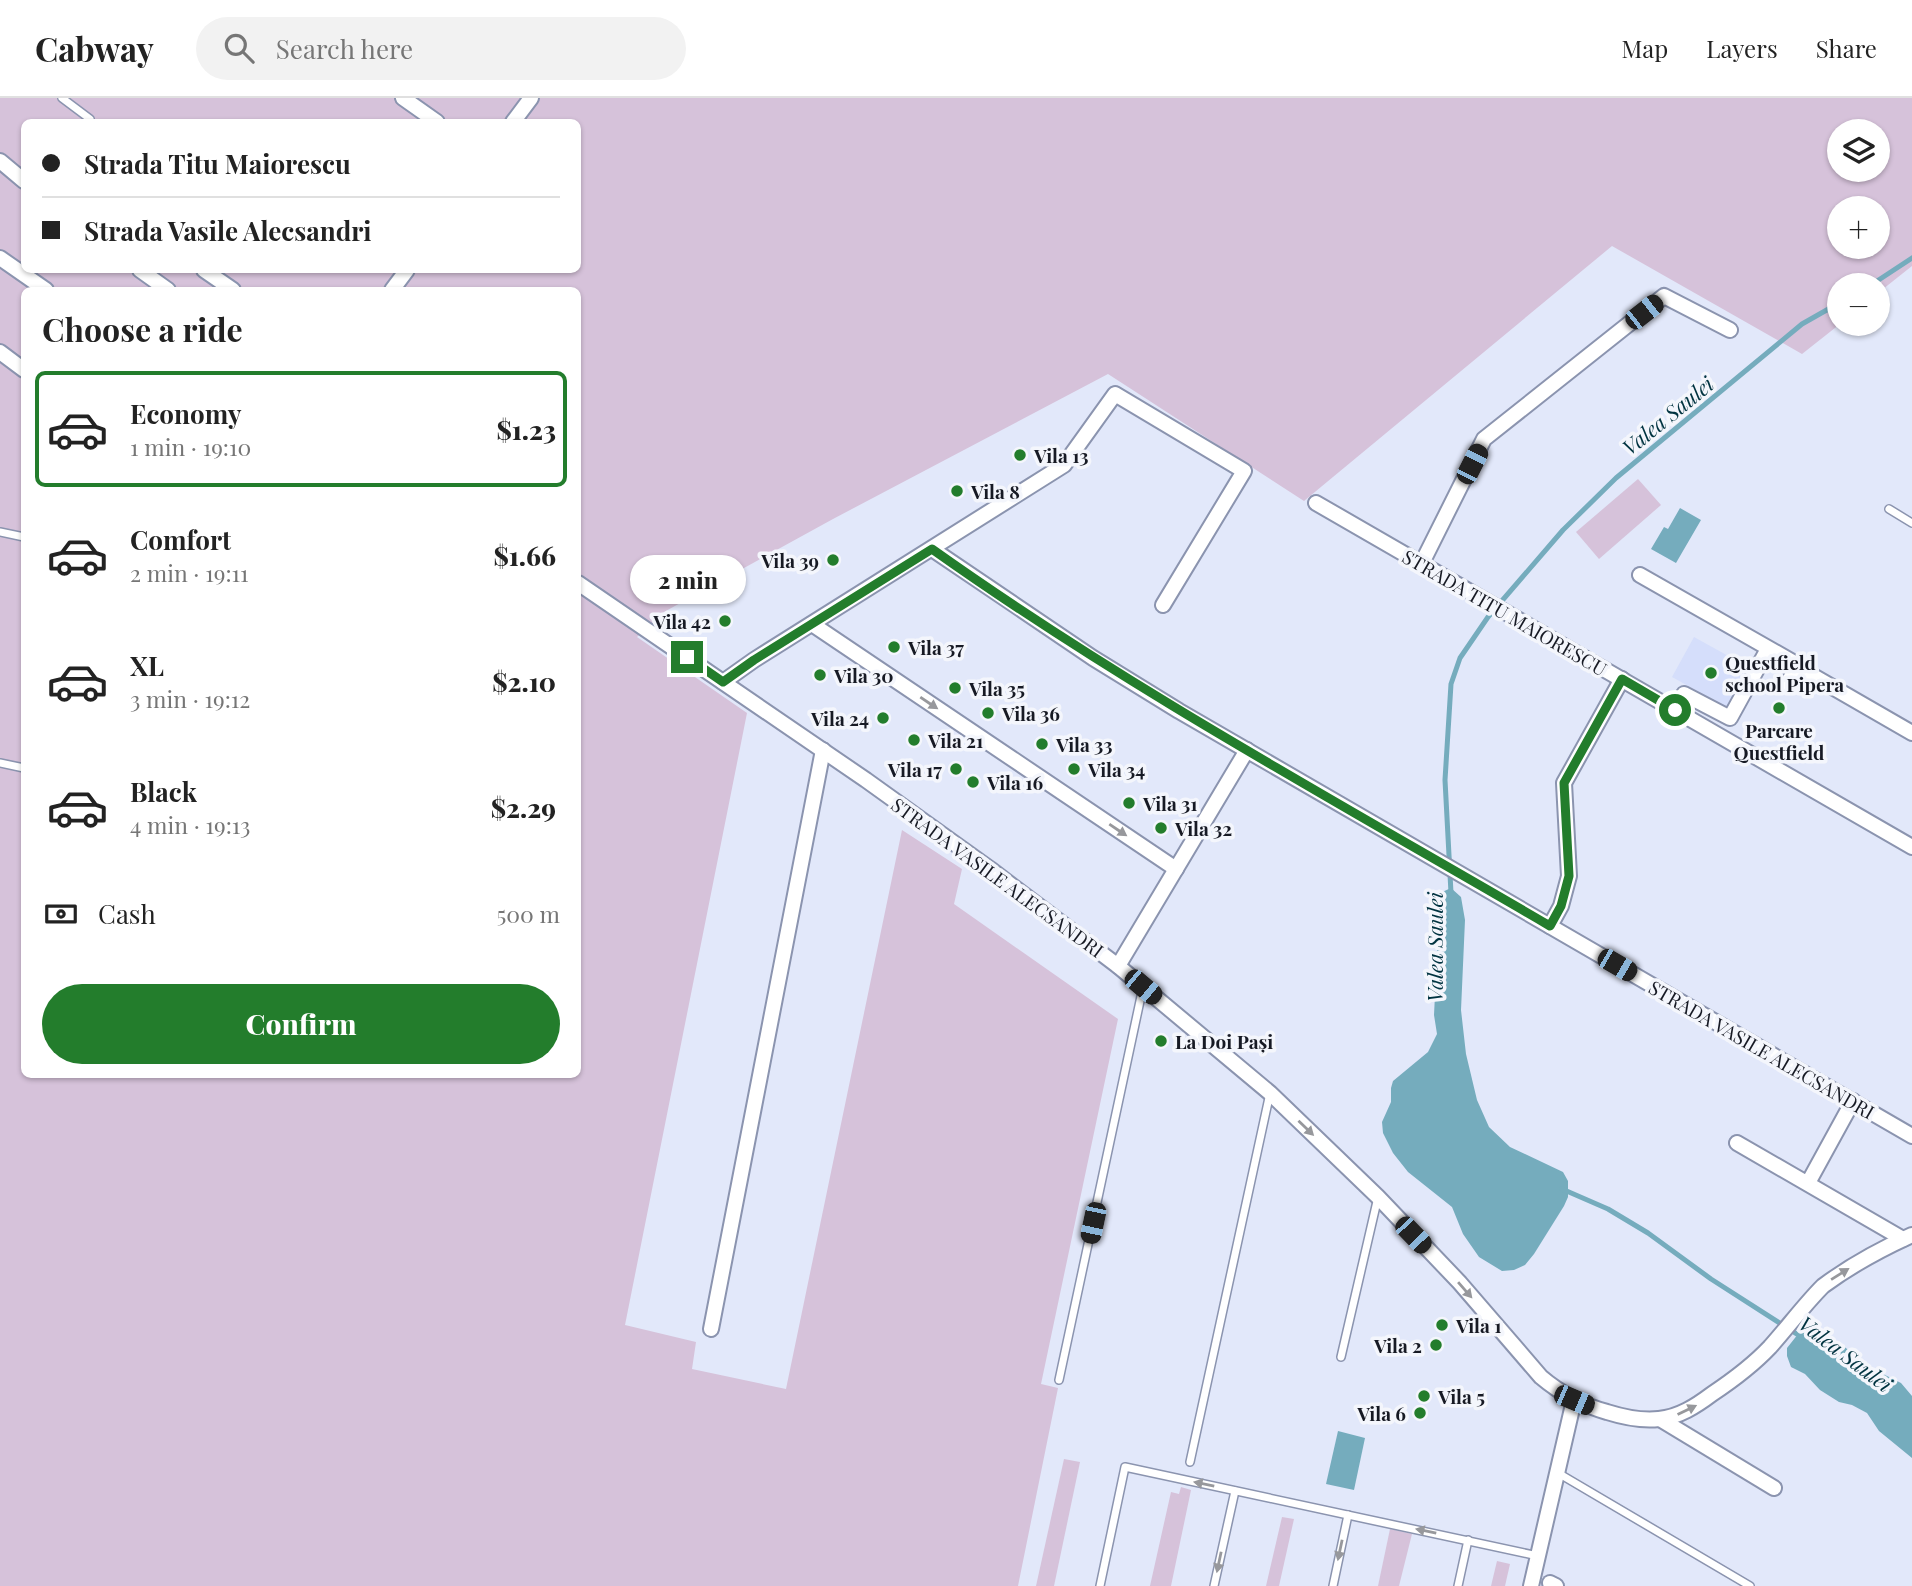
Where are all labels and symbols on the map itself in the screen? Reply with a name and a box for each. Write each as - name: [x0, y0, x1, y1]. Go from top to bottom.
- car: [1621, 291, 1668, 333]
- water label: Valea Saulei: [1615, 369, 1719, 461]
- car: [1454, 441, 1491, 487]
- place label: Vila 13: [1033, 442, 1089, 468]
- marker: Vila 13: [1012, 447, 1028, 463]
- place label: Vila 8: [970, 478, 1020, 504]
- marker: Vila 8: [949, 483, 965, 499]
- street label: STRADA TITU MAIORESCU: [1398, 543, 1612, 681]
- place label: Vila 39: [760, 547, 819, 573]
- marker: Vila 39: [825, 552, 841, 568]
- callout: 2 min: [629, 556, 745, 604]
- place label: Vila 42: [652, 608, 711, 634]
- marker: Vila 42: [717, 613, 733, 629]
- place label: Vila 37: [907, 634, 964, 660]
- marker: Vila 37: [886, 639, 902, 655]
- route end: [671, 641, 703, 673]
- place label: Questfield school Pipera: [1725, 649, 1844, 697]
- place label: Vila 30: [833, 662, 894, 688]
- marker: Questfield school Pipera: [1703, 665, 1719, 681]
- marker: Vila 30: [812, 667, 828, 683]
- place label: Vila 35: [968, 675, 1025, 701]
- marker: Vila 35: [947, 680, 963, 696]
- route start: [1659, 694, 1691, 726]
- one-way arrow: [920, 696, 938, 710]
- place label: Vila 36: [1001, 700, 1060, 726]
- marker: Parcare Questfield: [1771, 700, 1787, 716]
- place label: Vila 24: [810, 705, 869, 731]
- marker: Vila 36: [980, 705, 996, 721]
- marker: Vila 24: [875, 710, 891, 726]
- place label: Parcare Questfield: [1734, 717, 1825, 765]
- place label: Vila 21: [927, 727, 983, 753]
- place label: Vila 33: [1055, 731, 1113, 757]
- marker: Vila 21: [906, 732, 922, 748]
- marker: Vila 33: [1034, 736, 1050, 752]
- place label: Vila 17: [887, 756, 942, 782]
- place label: Vila 34: [1087, 756, 1145, 782]
- marker: Vila 17: [948, 761, 964, 777]
- marker: Vila 34: [1066, 761, 1082, 777]
- place label: Vila 16: [986, 769, 1043, 795]
- marker: Vila 16: [965, 774, 981, 790]
- place label: Vila 31: [1142, 790, 1198, 816]
- street label: STRADA VASILE ALECSANDRI: [887, 791, 1109, 963]
- marker: Vila 31: [1121, 795, 1137, 811]
- place label: Vila 32: [1174, 815, 1232, 841]
- marker: Vila 32: [1153, 820, 1169, 836]
- one-way arrow: [1108, 823, 1128, 836]
- water label: Valea Saulei: [1420, 891, 1448, 1002]
- car: [1594, 945, 1641, 985]
- car: [1121, 965, 1166, 1009]
- street label: STRADA VASILE ALECSANDRI: [1644, 974, 1880, 1124]
- place label: La Doi Pași: [1175, 1028, 1273, 1054]
- marker: La Doi Pași: [1153, 1033, 1169, 1049]
- one-way arrow: [1297, 1119, 1314, 1135]
- car: [1079, 1200, 1108, 1246]
- car: [1391, 1213, 1436, 1257]
- one-way arrow: [1831, 1268, 1850, 1281]
- one-way arrow: [1457, 1281, 1473, 1299]
- water label: Valea Saulei: [1794, 1309, 1899, 1398]
- place label: Vila 1: [1455, 1312, 1502, 1338]
- marker: Vila 1: [1434, 1317, 1450, 1333]
- place label: Vila 2: [1373, 1332, 1422, 1358]
- marker: Vila 2: [1428, 1337, 1444, 1353]
- car: [1551, 1382, 1598, 1418]
- place label: Vila 5: [1437, 1383, 1485, 1409]
- marker: Vila 5: [1416, 1388, 1432, 1404]
- place label: Vila 6: [1356, 1400, 1406, 1426]
- one-way arrow: [1677, 1404, 1697, 1415]
- marker: Vila 6: [1412, 1405, 1428, 1421]
- one-way arrow: [1193, 1478, 1215, 1489]
- one-way arrow: [1415, 1526, 1437, 1537]
- one-way arrow: [1335, 1539, 1346, 1561]
- one-way arrow: [1213, 1551, 1224, 1573]

